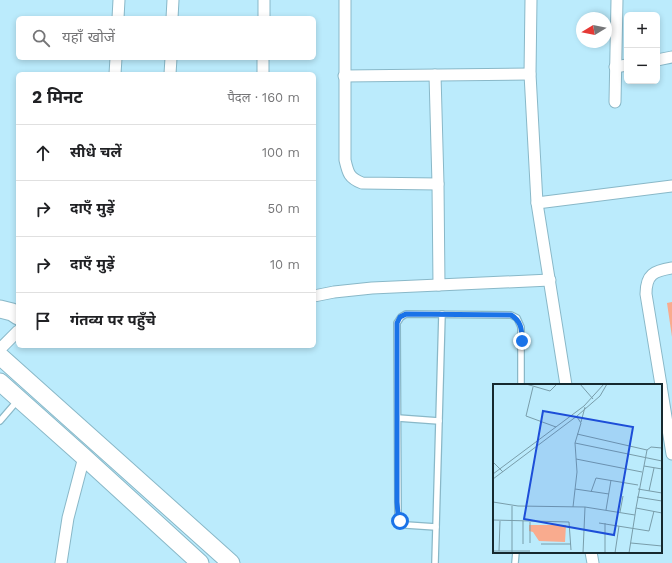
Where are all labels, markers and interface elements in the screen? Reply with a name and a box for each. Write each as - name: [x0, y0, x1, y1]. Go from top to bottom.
- north arrow: [576, 12, 612, 48]
- map controls: [624, 12, 660, 84]
- button: +: [624, 12, 660, 48]
- search box: [16, 16, 316, 60]
- icon: search: [30, 27, 52, 49]
- text: यहाँ खोजें: [62, 28, 115, 46]
- button: −: [624, 48, 660, 84]
- text: 2 मिनट: [32, 87, 83, 107]
- text: पैदल · 160 m: [227, 90, 300, 105]
- icon: ahead: [32, 142, 54, 164]
- text: सीधे चलें: [70, 143, 122, 161]
- text: 100 m: [262, 145, 300, 160]
- icon: right: [32, 198, 54, 220]
- text: दाएँ मुड़ें: [70, 199, 115, 217]
- text: 50 m: [268, 201, 300, 216]
- icon: right: [32, 254, 54, 276]
- text: दाएँ मुड़ें: [70, 255, 115, 273]
- text: 10 m: [270, 257, 300, 272]
- icon: arrive: [32, 310, 54, 332]
- text: गंतव्य पर पहुँचे: [70, 311, 156, 329]
- route end: [513, 332, 531, 350]
- inset map: [493, 384, 662, 553]
- route start: [391, 512, 409, 530]

